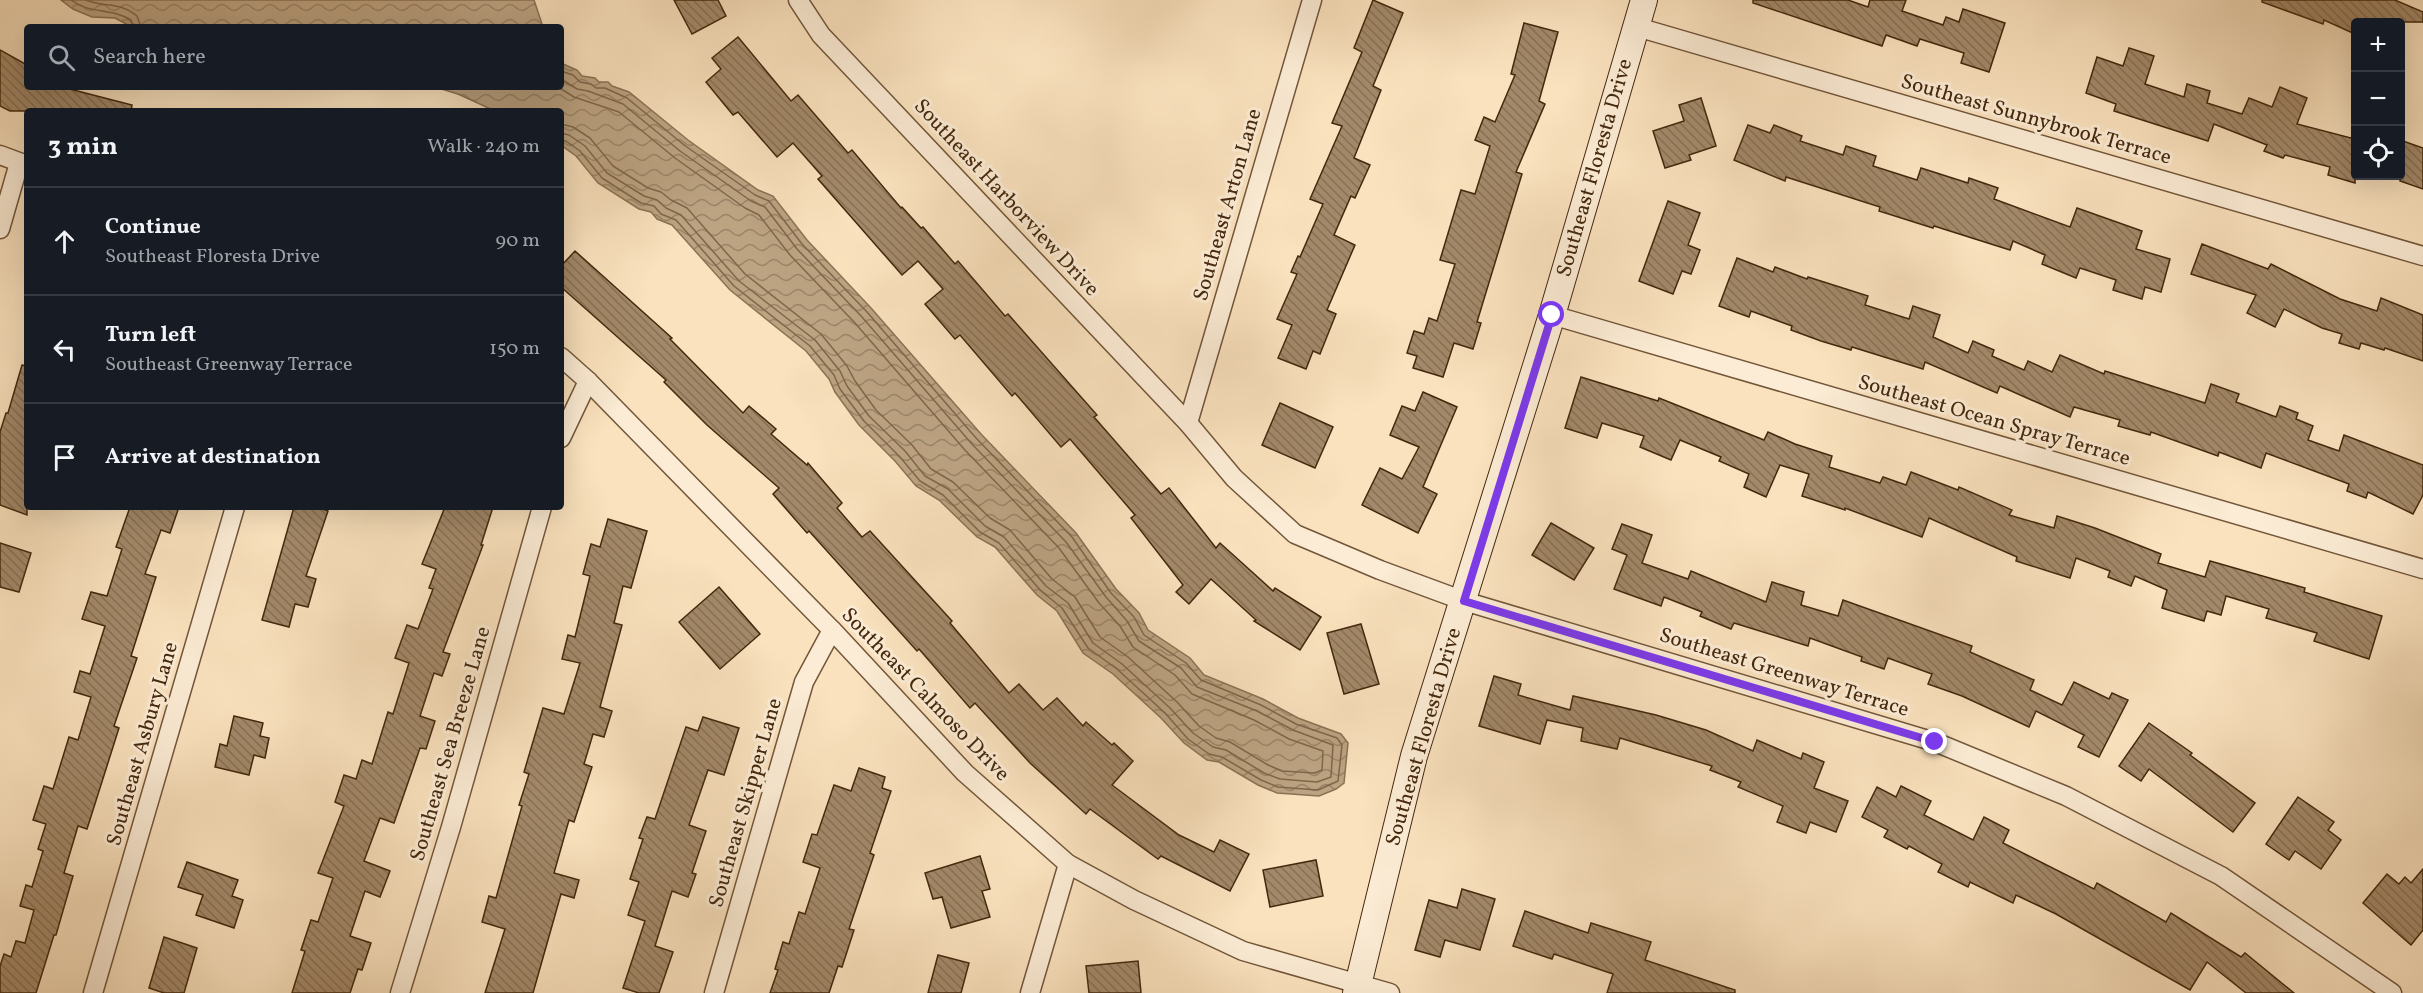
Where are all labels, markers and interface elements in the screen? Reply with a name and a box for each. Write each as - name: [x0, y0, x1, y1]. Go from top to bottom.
- map controls: [2351, 18, 2405, 180]
- button: +: [2351, 18, 2405, 72]
- search box: [24, 24, 564, 90]
- icon: search: [45, 41, 78, 74]
- text: Search here: [93, 42, 206, 73]
- street label: Southeast Floresta Drive: [1550, 55, 1640, 280]
- street label: Southeast Sunnybrook Terrace: [1897, 67, 2175, 173]
- button: −: [2351, 72, 2405, 126]
- street label: Southeast Harborview Drive: [907, 93, 1105, 303]
- street label: Southeast Arton Lane: [1187, 105, 1269, 305]
- button: locate: [2351, 126, 2405, 180]
- text: 3 min: [48, 129, 118, 165]
- text: Walk · 240 m: [427, 133, 540, 161]
- text: Continue: [105, 212, 201, 243]
- icon: ahead: [48, 225, 81, 258]
- text: 90 m: [496, 227, 540, 255]
- text: Southeast Floresta Drive: [105, 243, 320, 271]
- route start: [1538, 301, 1564, 327]
- text: Turn left: [105, 320, 196, 351]
- icon: left: [48, 333, 81, 366]
- text: 150 m: [489, 335, 540, 363]
- text: Southeast Greenway Terrace: [105, 351, 352, 379]
- street label: Southeast Ocean Spray Terrace: [1854, 368, 2134, 474]
- icon: arrive: [48, 441, 81, 474]
- text: Arrive at destination: [105, 442, 321, 473]
- street label: Southeast Calmoso Drive: [834, 602, 1016, 788]
- street label: Southeast Greenway Terrace: [1656, 621, 1912, 725]
- street label: Southeast Sea Breeze Lane: [404, 623, 498, 865]
- street label: Southeast Floresta Drive: [1379, 624, 1469, 849]
- street label: Southeast Asbury Lane: [100, 639, 186, 849]
- street label: Southeast Skipper Lane: [702, 695, 790, 911]
- route end: [1921, 728, 1947, 754]

